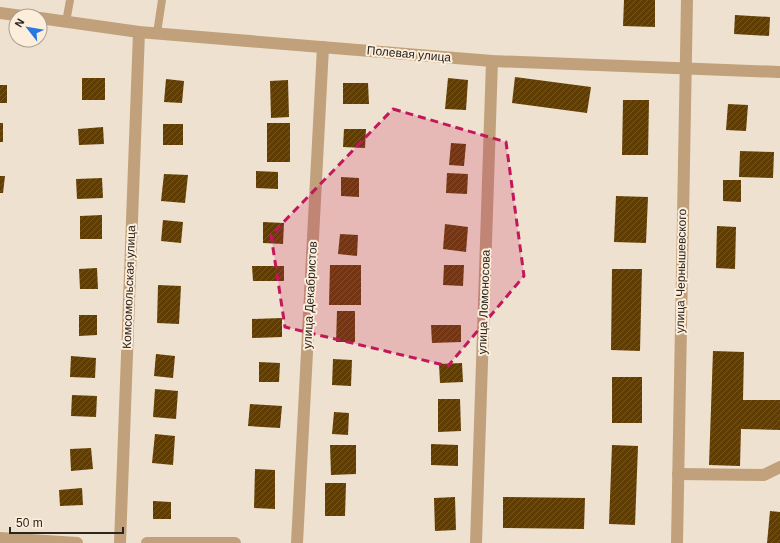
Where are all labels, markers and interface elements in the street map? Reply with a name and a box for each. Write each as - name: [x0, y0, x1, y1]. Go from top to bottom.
- north arrow: [8, 8, 48, 48]
- text: N: [12, 16, 27, 29]
- street label: Полевая улица: [366, 43, 452, 65]
- street label: улица Чернышевского: [673, 208, 689, 333]
- street label: Комсомольская улица: [120, 225, 138, 349]
- street label: улица Декабристов: [300, 241, 320, 349]
- street label: улица Ломоносова: [475, 249, 493, 355]
- scale bar: [10, 509, 123, 535]
- text: 50 m: [16, 516, 43, 530]

